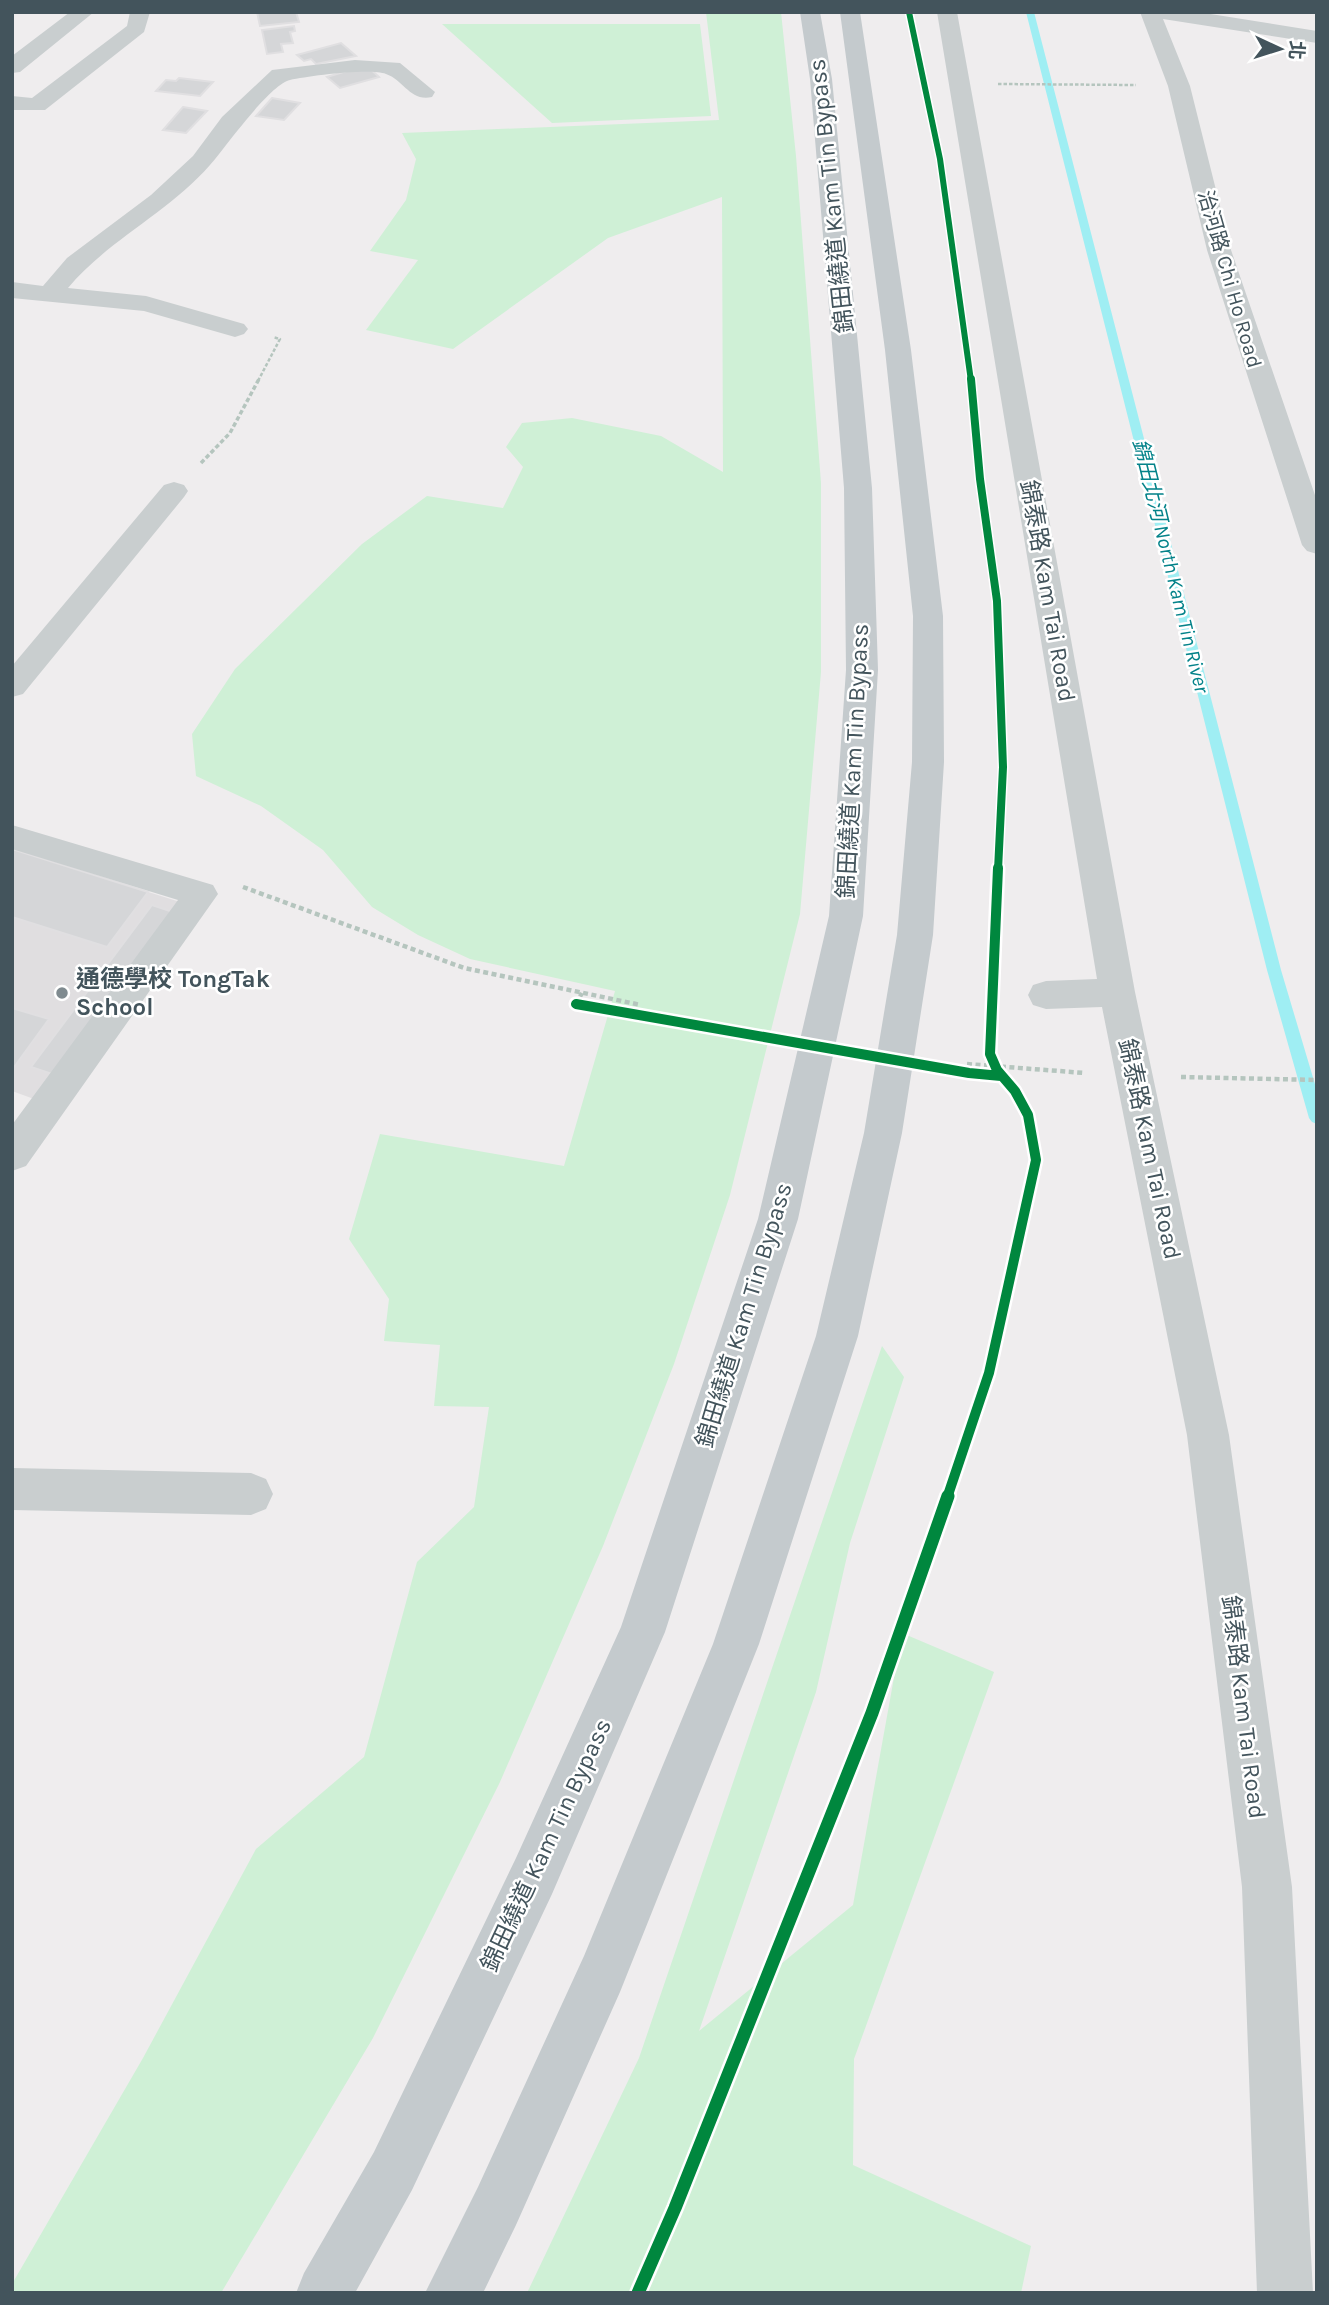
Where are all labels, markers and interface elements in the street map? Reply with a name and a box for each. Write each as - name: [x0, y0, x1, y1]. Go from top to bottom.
- north arrow: [1245, 14, 1315, 84]
- text: 北: [1284, 40, 1308, 60]
- street label: 錦田繞道 Kam Tin Bypass: [803, 58, 859, 334]
- street label: 治河路 Chi Ho Road: [1193, 187, 1267, 371]
- water label: 錦田北河 North Kam Tin River: [1128, 437, 1214, 696]
- street label: 錦泰路 Kam Tai Road: [1015, 478, 1081, 704]
- street label: 錦田繞道 Kam Tin Bypass: [832, 623, 874, 899]
- place label: 通德學校 TongTak School: [76, 965, 270, 1021]
- marker: 通德學校 TongTak School: [54, 985, 70, 1001]
- street label: 錦泰路 Kam Tai Road: [1113, 1036, 1187, 1262]
- street label: 錦田繞道 Kam Tin Bypass: [690, 1179, 798, 1451]
- street label: 錦泰路 Kam Tai Road: [1216, 1594, 1272, 1820]
- street label: 錦田繞道 Kam Tin Bypass: [475, 1714, 617, 1976]

